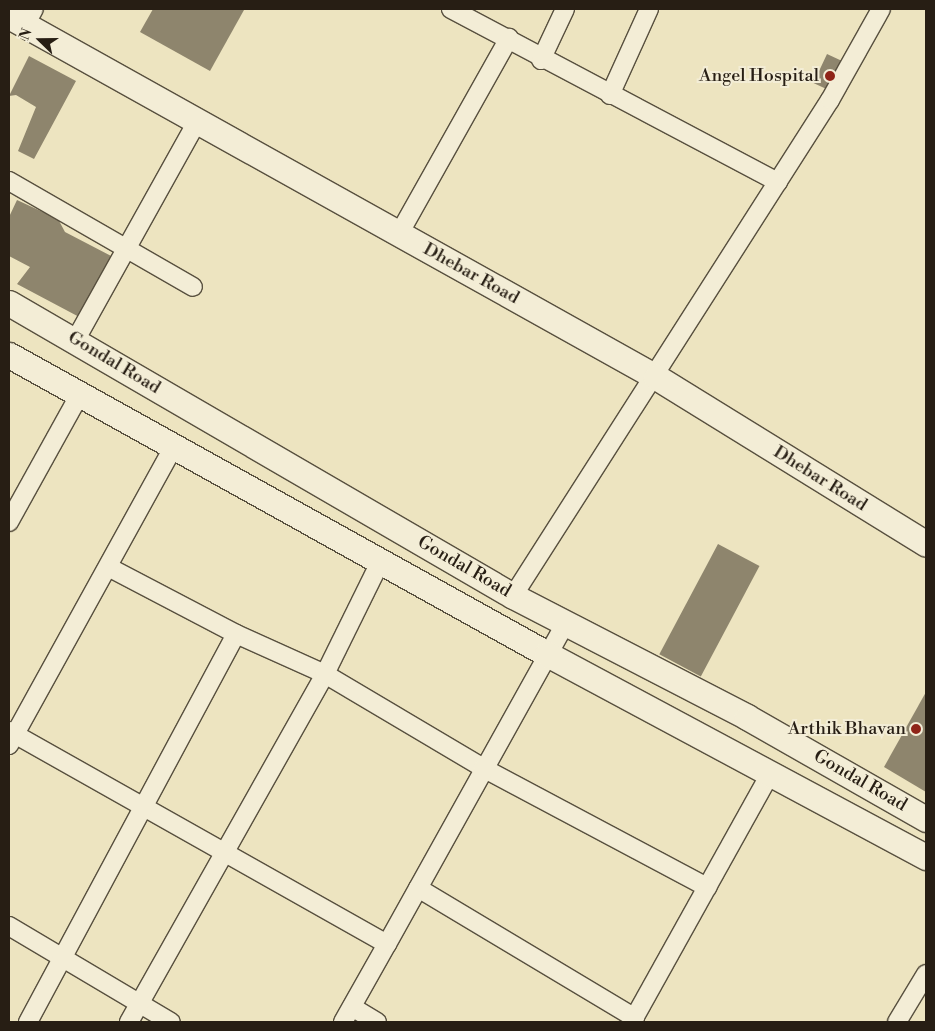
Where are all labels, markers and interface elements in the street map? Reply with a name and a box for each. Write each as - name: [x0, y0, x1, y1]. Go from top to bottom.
- north arrow: [15, 15, 65, 65]
- text: N: [16, 26, 37, 43]
- place label: Angel Hospital: [699, 65, 819, 87]
- marker: Angel Hospital: [823, 69, 837, 83]
- street label: Dhebar Road: [419, 239, 523, 309]
- street label: Gondal Road: [64, 327, 164, 399]
- street label: Dhebar Road: [769, 442, 871, 516]
- street label: Gondal Road: [413, 532, 515, 602]
- place label: Arthik Bhavan: [788, 718, 906, 740]
- marker: Arthik Bhavan: [910, 723, 922, 735]
- street label: Gondal Road: [809, 746, 911, 816]

